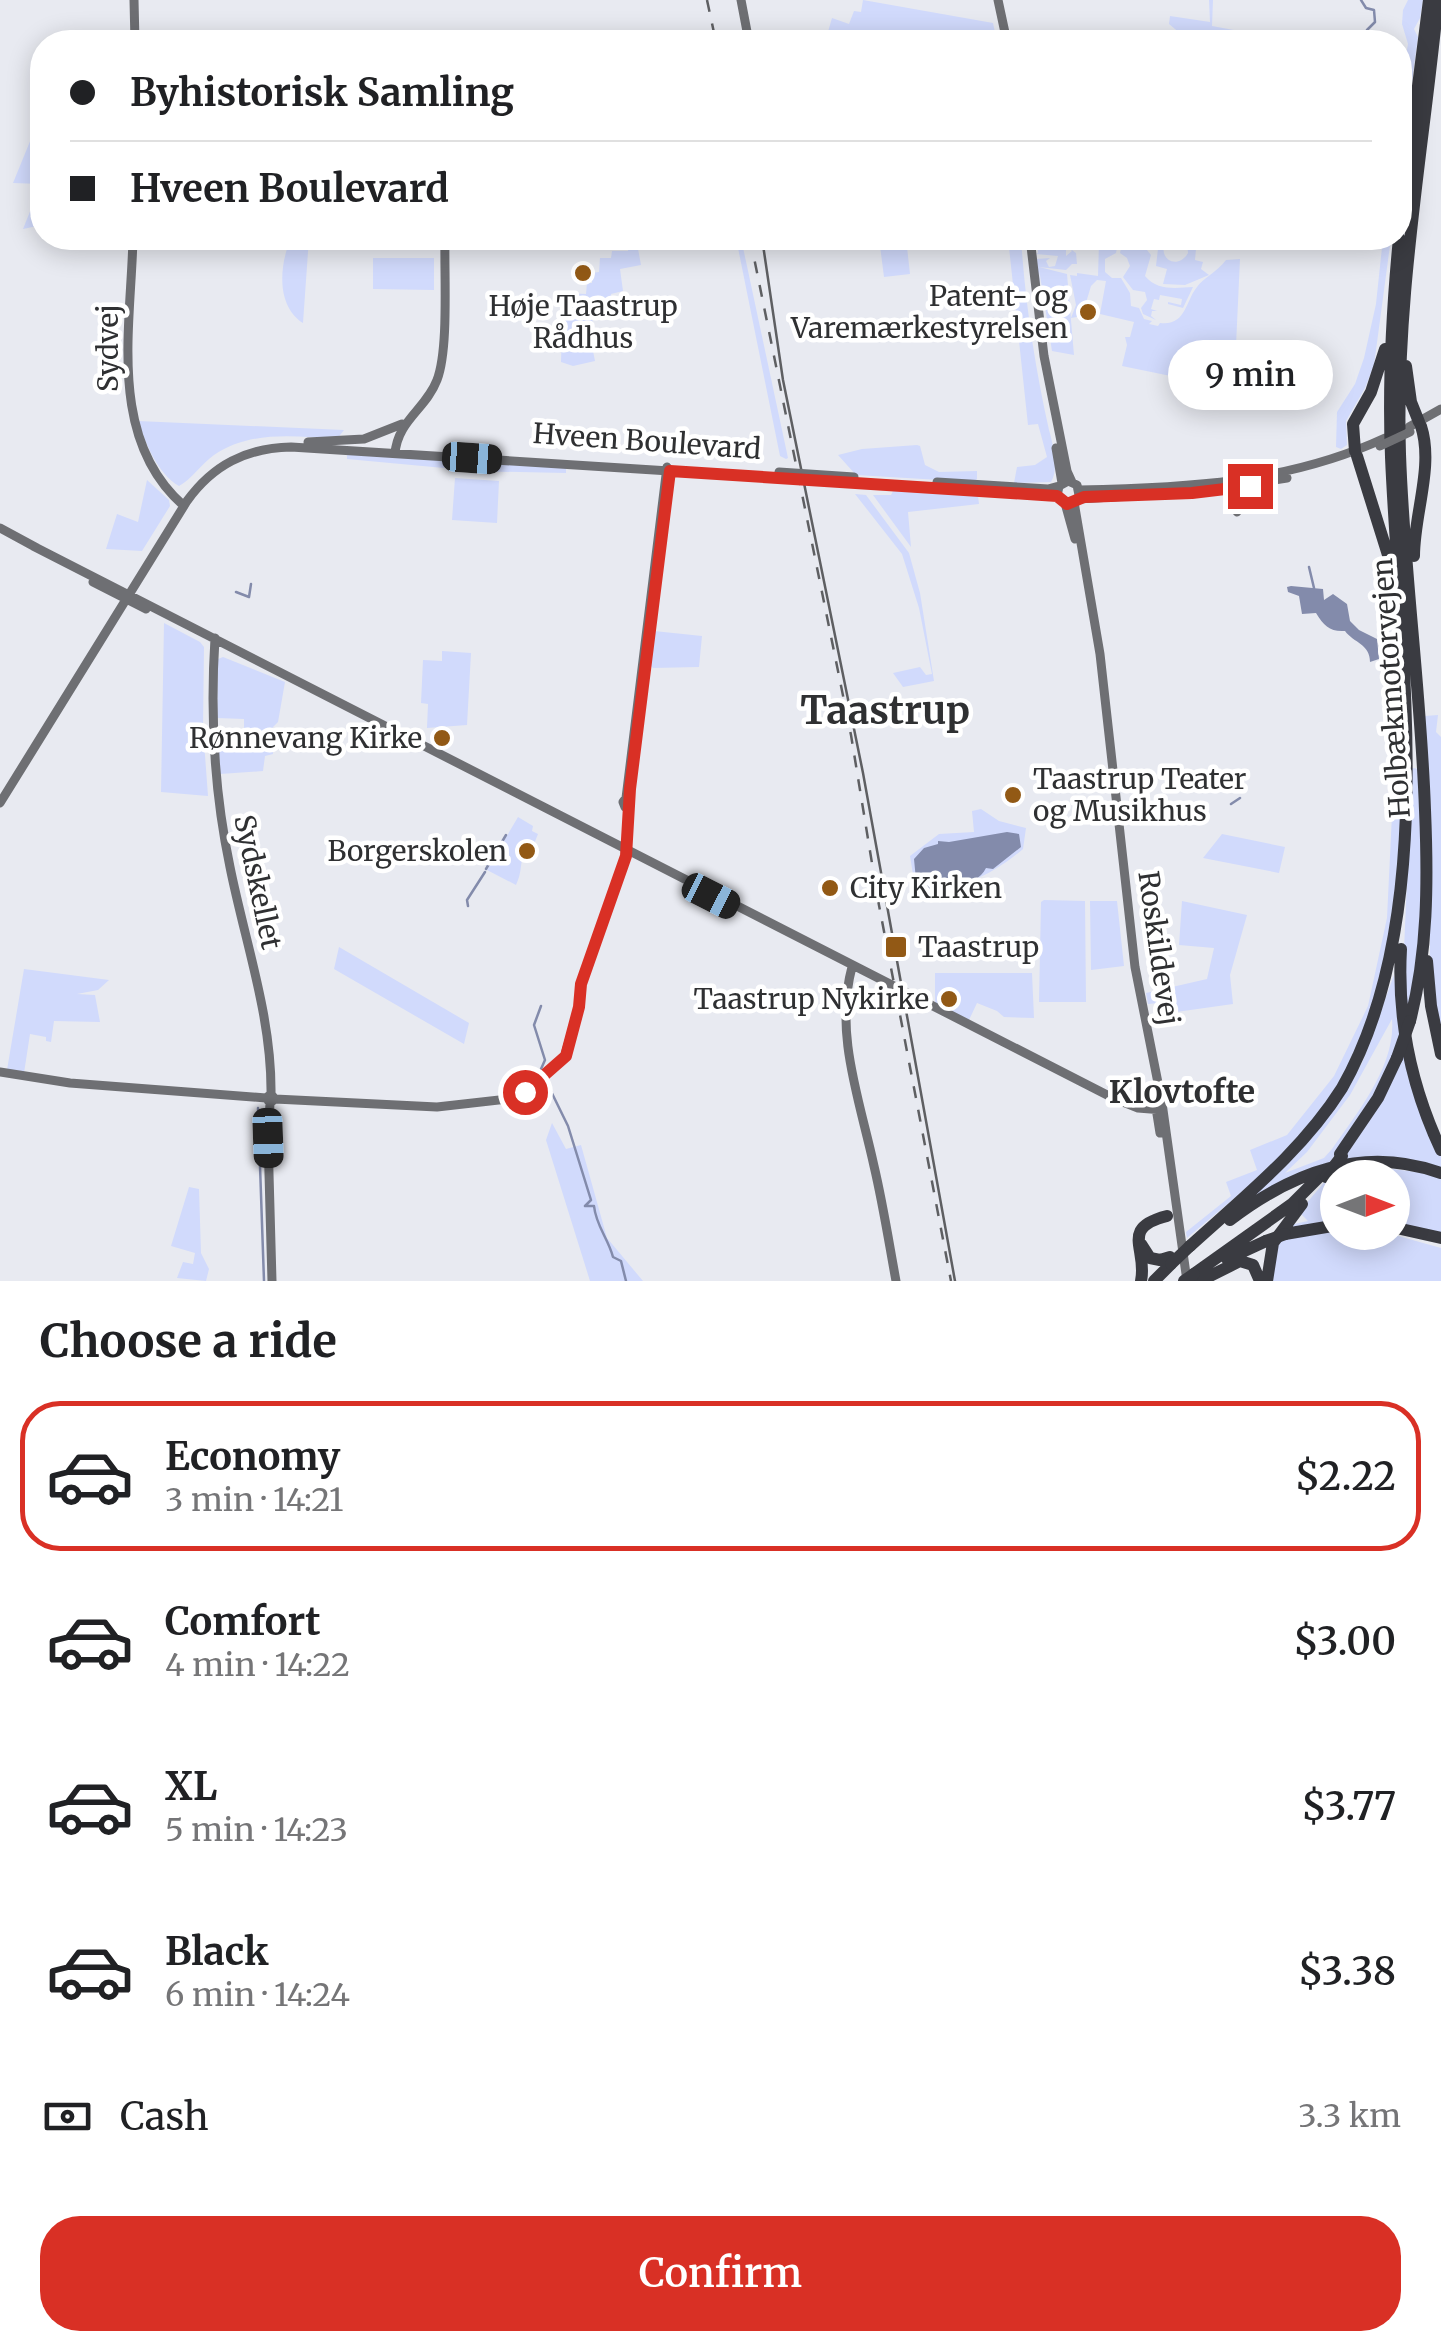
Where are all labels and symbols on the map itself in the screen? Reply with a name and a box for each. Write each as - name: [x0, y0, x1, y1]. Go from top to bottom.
- marker: Høje Taastrup Rådhus: [572, 262, 594, 284]
- place label: Patent- og Varemærkestyrelsen: [790, 278, 1068, 346]
- place label: Høje Taastrup Rådhus: [488, 288, 678, 356]
- marker: Patent- og Varemærkestyrelsen: [1077, 301, 1099, 323]
- street label: Sydvej: [90, 304, 126, 392]
- callout: 9 min: [1168, 341, 1332, 411]
- street label: Hveen Boulevard: [532, 415, 762, 467]
- car: [441, 441, 503, 475]
- route end: [1228, 464, 1273, 509]
- street label: Holbækmotorvejen: [1364, 557, 1418, 819]
- district label: Taastrup: [800, 687, 970, 734]
- place label: Rønnevang Kirke: [189, 720, 422, 756]
- marker: Rønnevang Kirke: [431, 727, 453, 749]
- place label: Taastrup Teater og Musikhus: [1033, 761, 1246, 829]
- marker: Taastrup Teater og Musikhus: [1002, 784, 1024, 806]
- street label: Sydskellet: [226, 811, 290, 953]
- place label: Borgerskolen: [327, 833, 507, 869]
- marker: Borgerskolen: [516, 840, 538, 862]
- car: [677, 869, 745, 923]
- street label: Roskildevej: [1130, 869, 1188, 1027]
- place label: City Kirken: [850, 870, 1002, 906]
- marker: City Kirken: [819, 877, 841, 899]
- place label: Taastrup: [918, 929, 1039, 965]
- marker: Taastrup: [883, 934, 909, 960]
- place label: Taastrup Nykirke: [693, 981, 929, 1017]
- marker: Taastrup Nykirke: [938, 988, 960, 1010]
- route start: [503, 1070, 548, 1115]
- district label: Klovtofte: [1109, 1072, 1255, 1112]
- car: [252, 1107, 284, 1169]
- north arrow: [1320, 1160, 1410, 1250]

